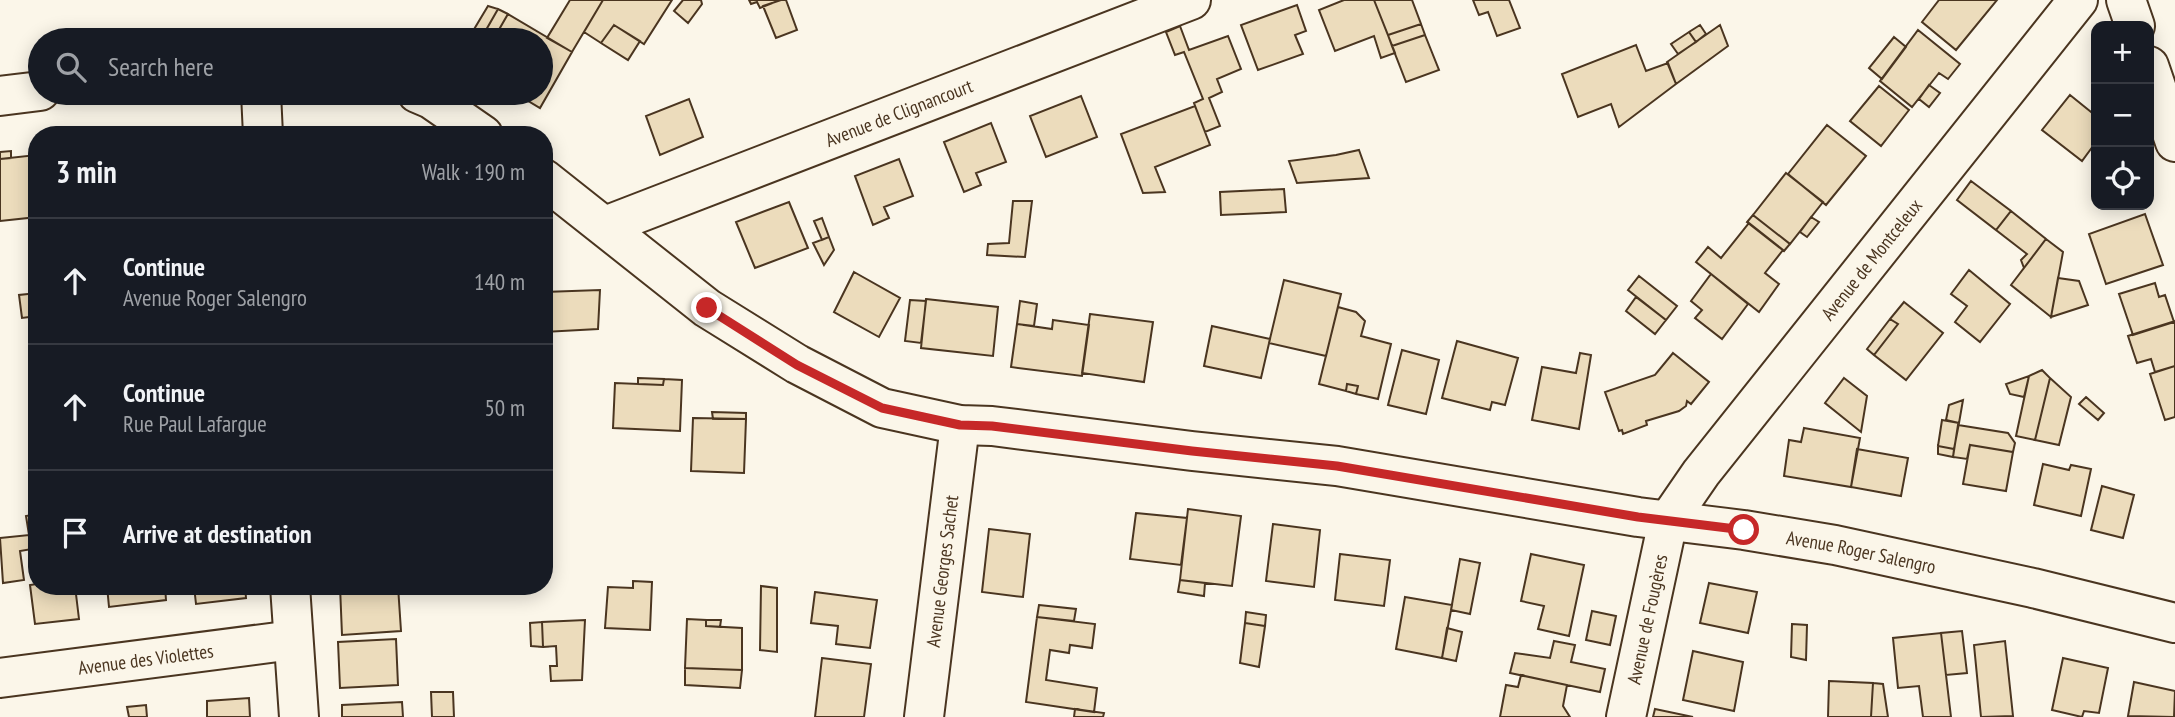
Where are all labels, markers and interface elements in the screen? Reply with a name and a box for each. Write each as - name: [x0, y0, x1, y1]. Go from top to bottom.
- map controls: [2091, 21, 2154, 210]
- button: +: [2091, 21, 2154, 84]
- search box: [28, 28, 553, 105]
- icon: search: [52, 48, 90, 86]
- text: Search here: [108, 50, 214, 83]
- street label: Avenue de Clignancourt: [822, 73, 977, 152]
- button: −: [2091, 84, 2154, 147]
- button: locate: [2091, 147, 2154, 210]
- text: 3 min: [56, 152, 117, 191]
- text: Walk · 190 m: [422, 157, 525, 186]
- street label: Avenue de Montceleux: [1816, 194, 1927, 325]
- text: Continue: [123, 250, 205, 283]
- icon: ahead: [56, 262, 94, 300]
- text: 140 m: [474, 267, 525, 296]
- text: Avenue Roger Salengro: [123, 283, 307, 312]
- route end: [691, 292, 722, 323]
- text: Continue: [123, 376, 205, 409]
- icon: ahead: [56, 388, 94, 426]
- text: 50 m: [484, 393, 525, 422]
- text: Rue Paul Lafargue: [123, 409, 267, 438]
- street label: Avenue Georges Sachet: [921, 493, 963, 649]
- icon: arrive: [56, 514, 94, 552]
- route start: [1728, 514, 1759, 545]
- text: Arrive at destination: [123, 517, 312, 550]
- street label: Avenue Roger Salengro: [1785, 525, 1938, 579]
- street label: Avenue de Fougères: [1621, 552, 1673, 686]
- street label: Avenue des Violettes: [77, 638, 215, 680]

